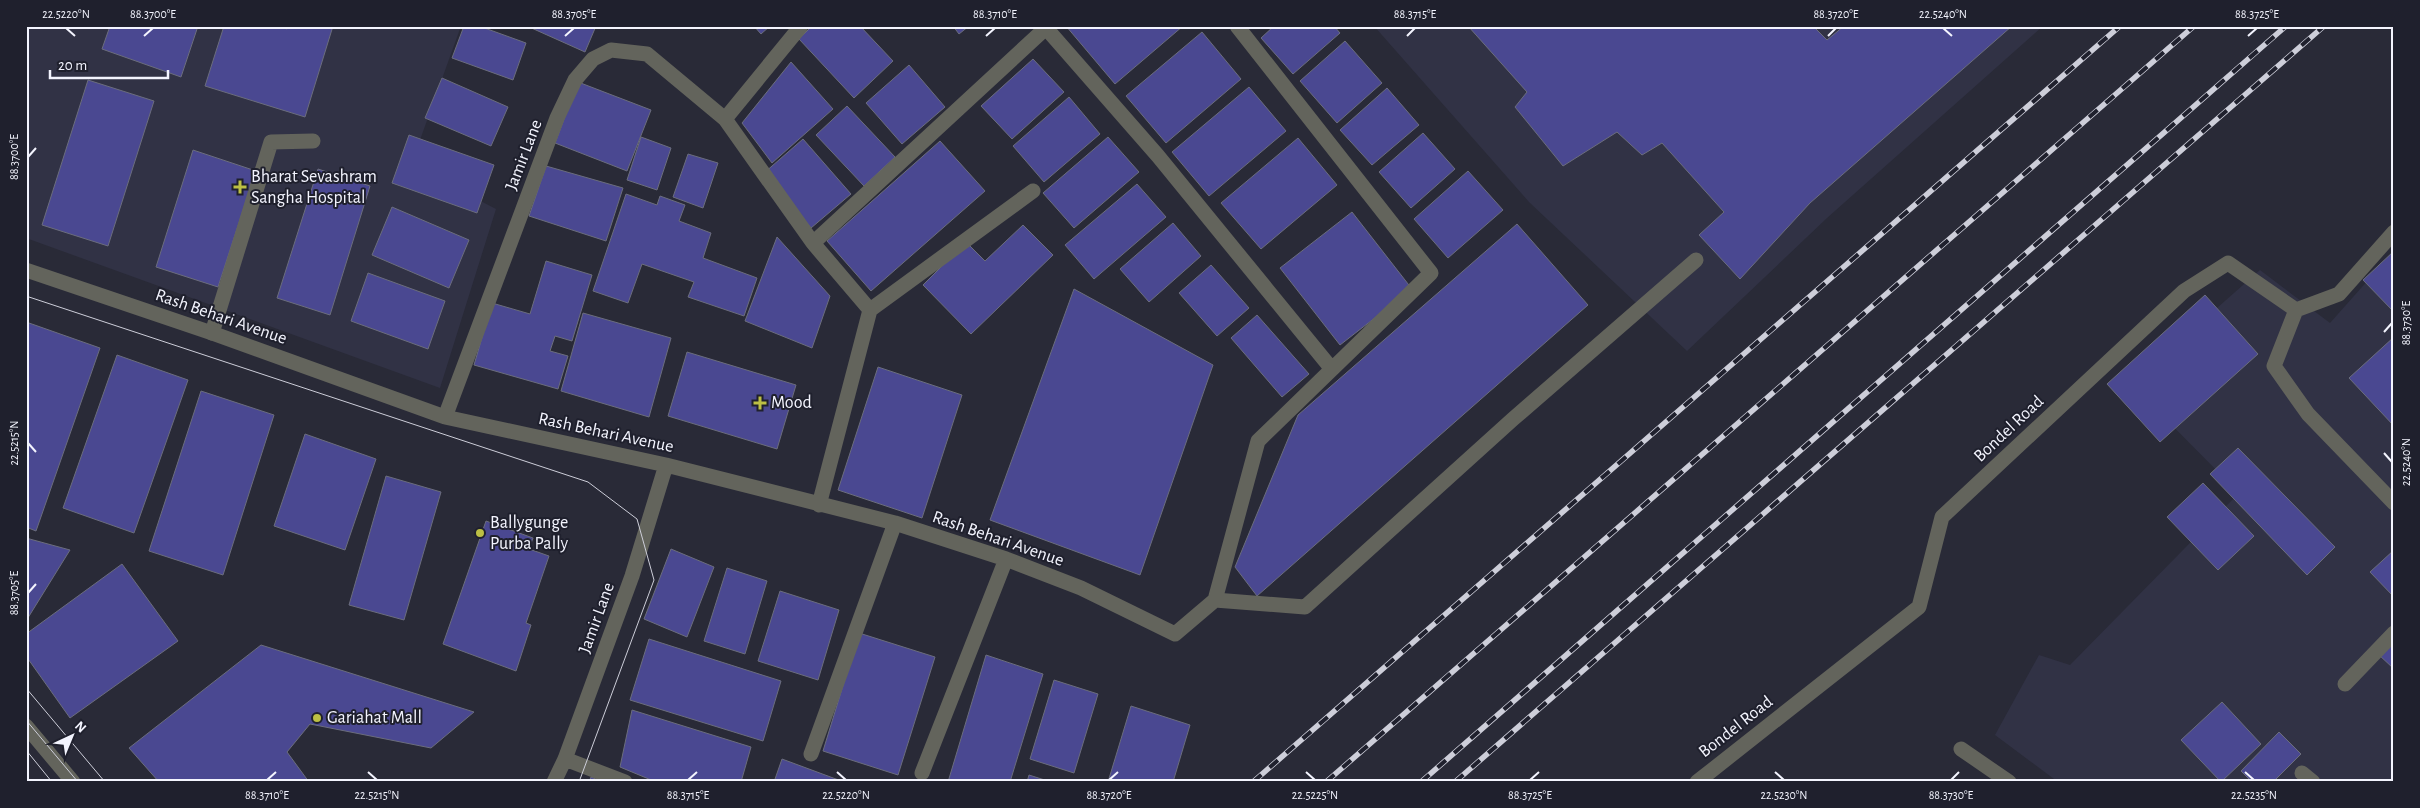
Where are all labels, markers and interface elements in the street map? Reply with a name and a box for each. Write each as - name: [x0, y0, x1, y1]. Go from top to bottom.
- text: 22.5220°N: [42, 8, 90, 20]
- text: 88.3700°E: [130, 8, 176, 20]
- text: 88.3705°E: [552, 8, 597, 20]
- text: 88.3710°E: [973, 8, 1017, 20]
- text: 88.3715°E: [1394, 8, 1436, 20]
- text: 88.3720°E: [1813, 8, 1859, 20]
- text: 22.5240°N: [1919, 8, 1967, 20]
- text: 88.3725°E: [2235, 8, 2279, 20]
- scale bar: [50, 48, 168, 80]
- text: 20 m: [58, 58, 87, 73]
- street label: Jamir Lane: [502, 117, 546, 193]
- text: 88.3700°E: [8, 134, 20, 180]
- place label: Bharat Sevashram Sangha Hospital: [251, 168, 377, 207]
- marker: Bharat Sevashram Sangha Hospital: [233, 180, 247, 194]
- street label: Rash Behari Avenue: [153, 286, 289, 348]
- text: 88.3730°E: [2400, 300, 2412, 345]
- street label: Bondel Road: [1971, 392, 2047, 466]
- place label: Mood: [771, 394, 812, 412]
- marker: Mood: [753, 396, 767, 410]
- street label: Rash Behari Avenue: [537, 410, 675, 456]
- text: 22.5215°N: [8, 420, 20, 466]
- text: 22.5240°N: [2400, 438, 2412, 486]
- street label: Rash Behari Avenue: [930, 508, 1066, 570]
- place label: Ballygunge Purba Pally: [490, 514, 569, 553]
- marker: Ballygunge Purba Pally: [474, 527, 486, 539]
- text: 88.3705°E: [8, 570, 20, 615]
- street label: Jamir Lane: [576, 580, 618, 656]
- street label: Bondel Road: [1696, 693, 1776, 761]
- place label: Gariahat Mall: [327, 709, 422, 727]
- north arrow: [48, 710, 98, 760]
- marker: Gariahat Mall: [311, 712, 323, 724]
- text: N: [72, 719, 89, 736]
- text: 88.3710°E: [245, 789, 289, 801]
- text: 22.5215°N: [354, 789, 400, 801]
- text: 88.3715°E: [667, 789, 709, 801]
- text: 22.5220°N: [822, 789, 870, 801]
- text: 88.3720°E: [1086, 789, 1132, 801]
- text: 22.5225°N: [1292, 789, 1338, 801]
- text: 88.3725°E: [1508, 789, 1552, 801]
- text: 22.5230°N: [1760, 789, 1808, 801]
- text: 88.3730°E: [1929, 789, 1974, 801]
- text: 22.5235°N: [2231, 789, 2277, 801]

